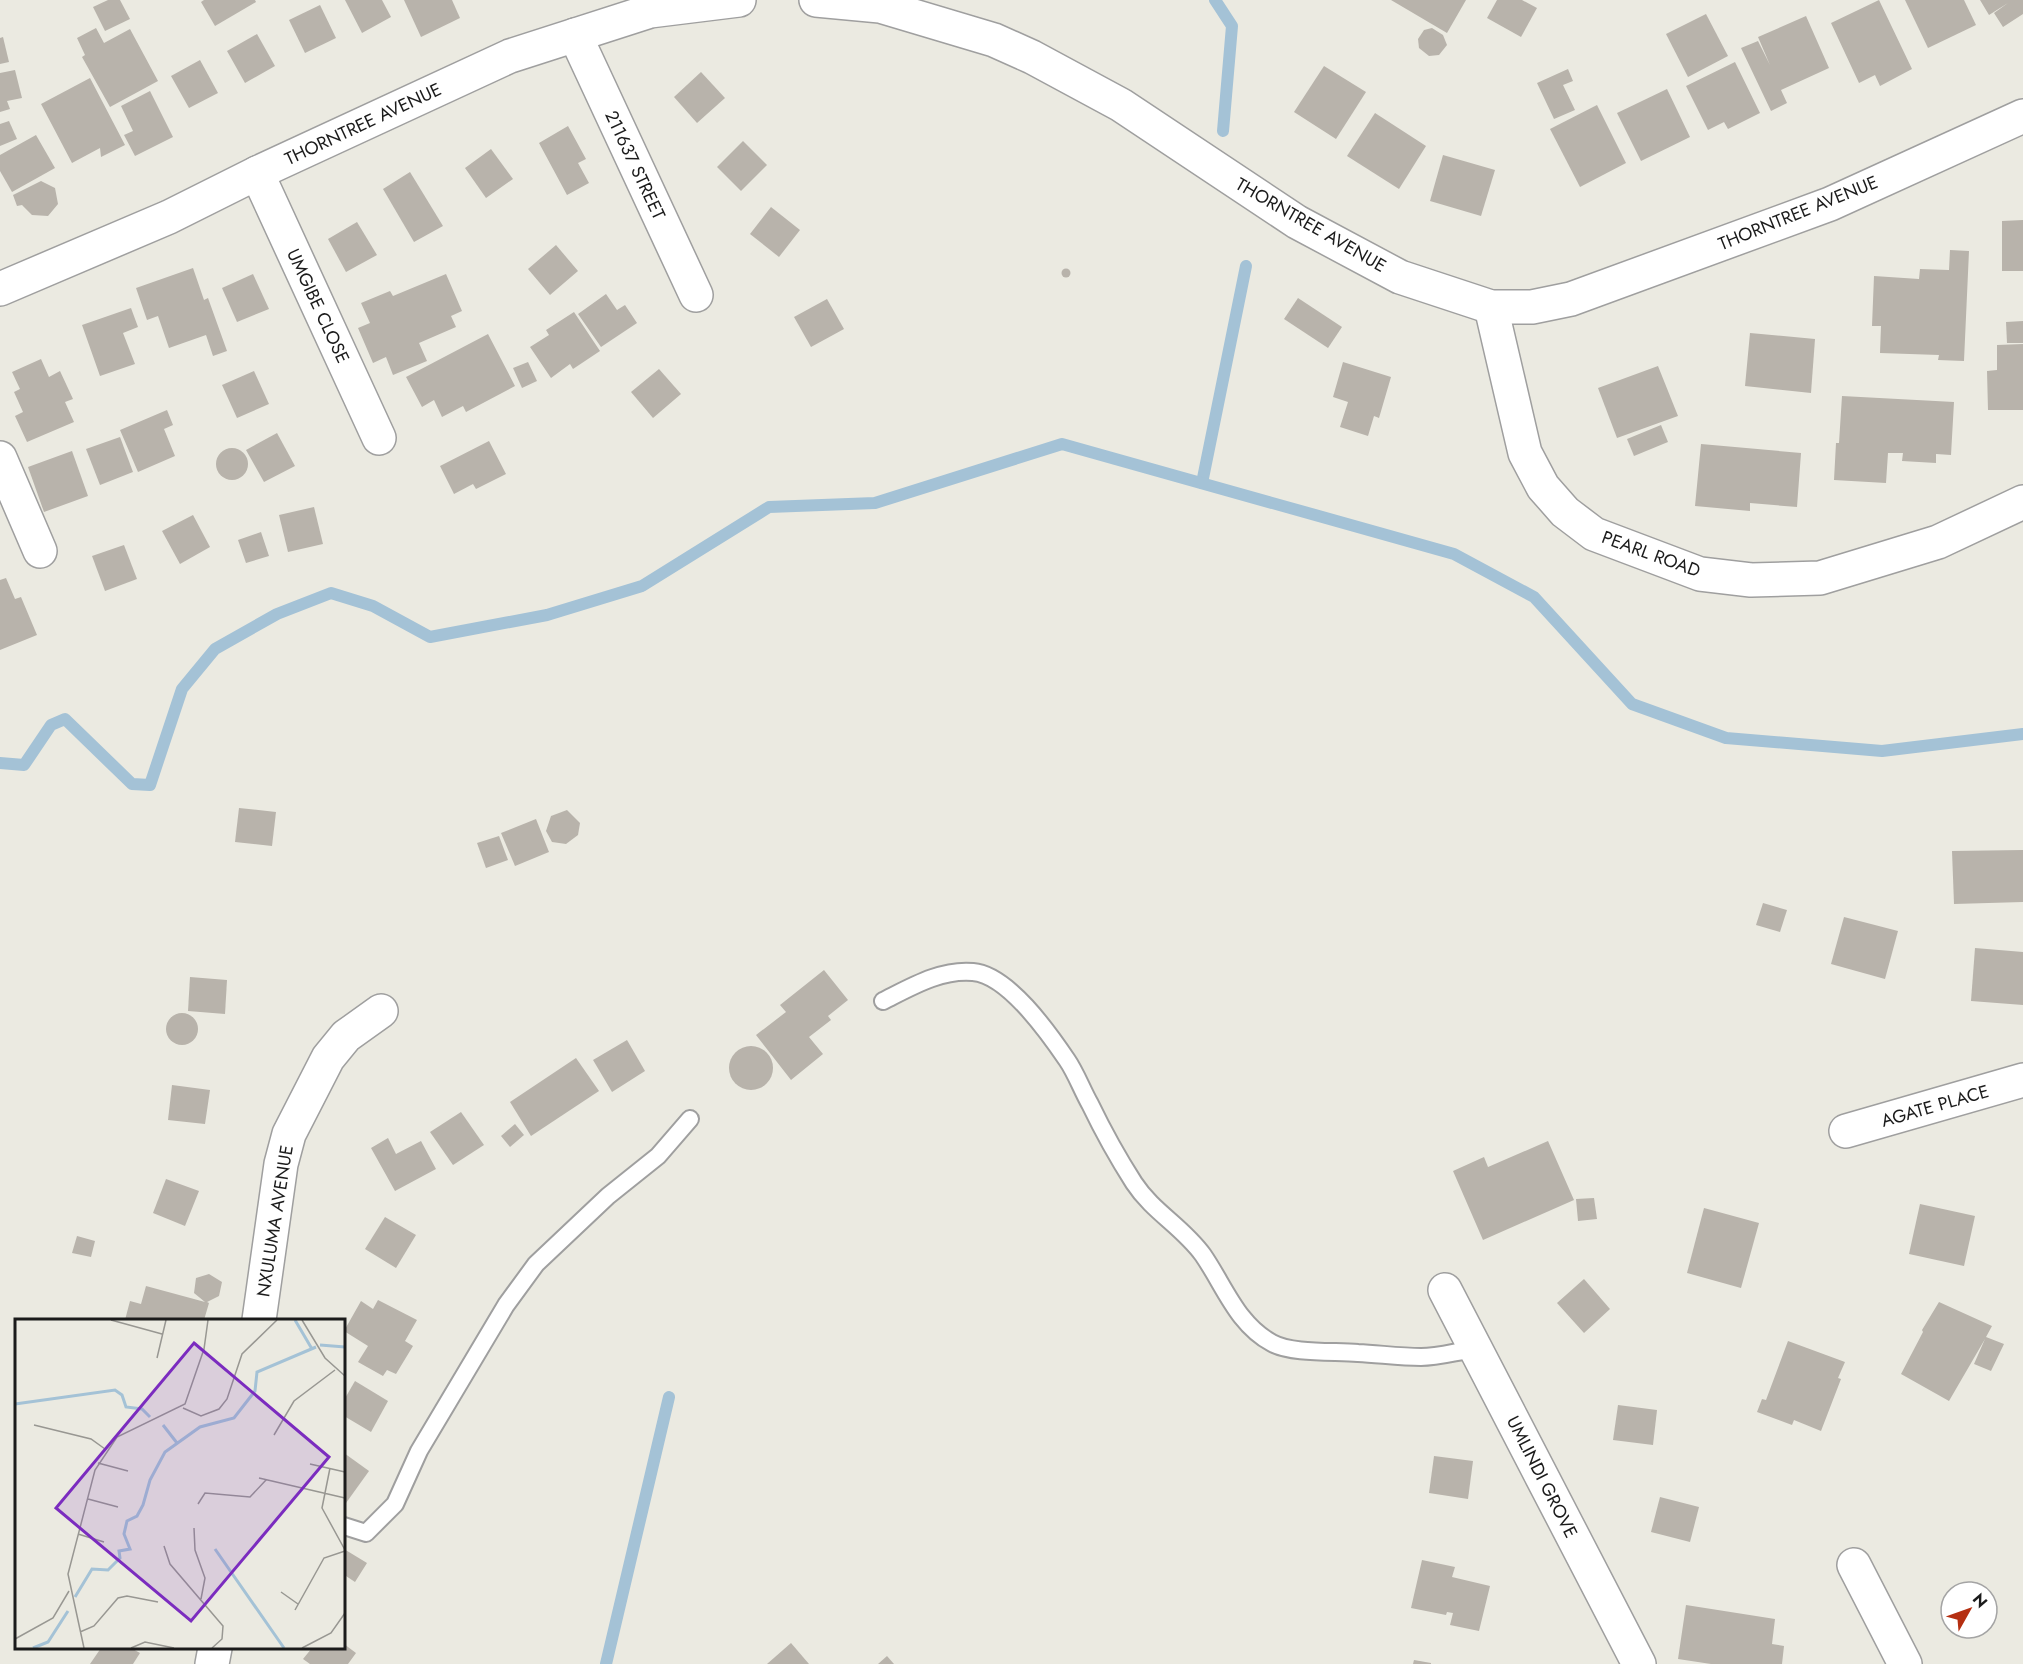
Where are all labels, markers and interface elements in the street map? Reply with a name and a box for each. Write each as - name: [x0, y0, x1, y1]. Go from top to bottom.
- street label: THORNTREE AVENUE: [280, 76, 446, 172]
- street label: 211637 STREET: [598, 106, 672, 224]
- street label: THORNTREE AVENUE: [1714, 169, 1882, 257]
- street label: THORNTREE AVENUE: [1231, 171, 1391, 279]
- street label: UMGIBE CLOSE: [280, 245, 356, 367]
- street label: PEARL ROAD: [1598, 524, 1704, 584]
- street label: AGATE PLACE: [1878, 1078, 1992, 1134]
- street label: NXULUMA AVENUE: [250, 1143, 300, 1299]
- inset map: [15, 1319, 345, 1649]
- street label: UMLINDI GROVE: [1500, 1411, 1584, 1543]
- north arrow: [1939, 1580, 1999, 1640]
- text: N: [1967, 1588, 1993, 1613]

